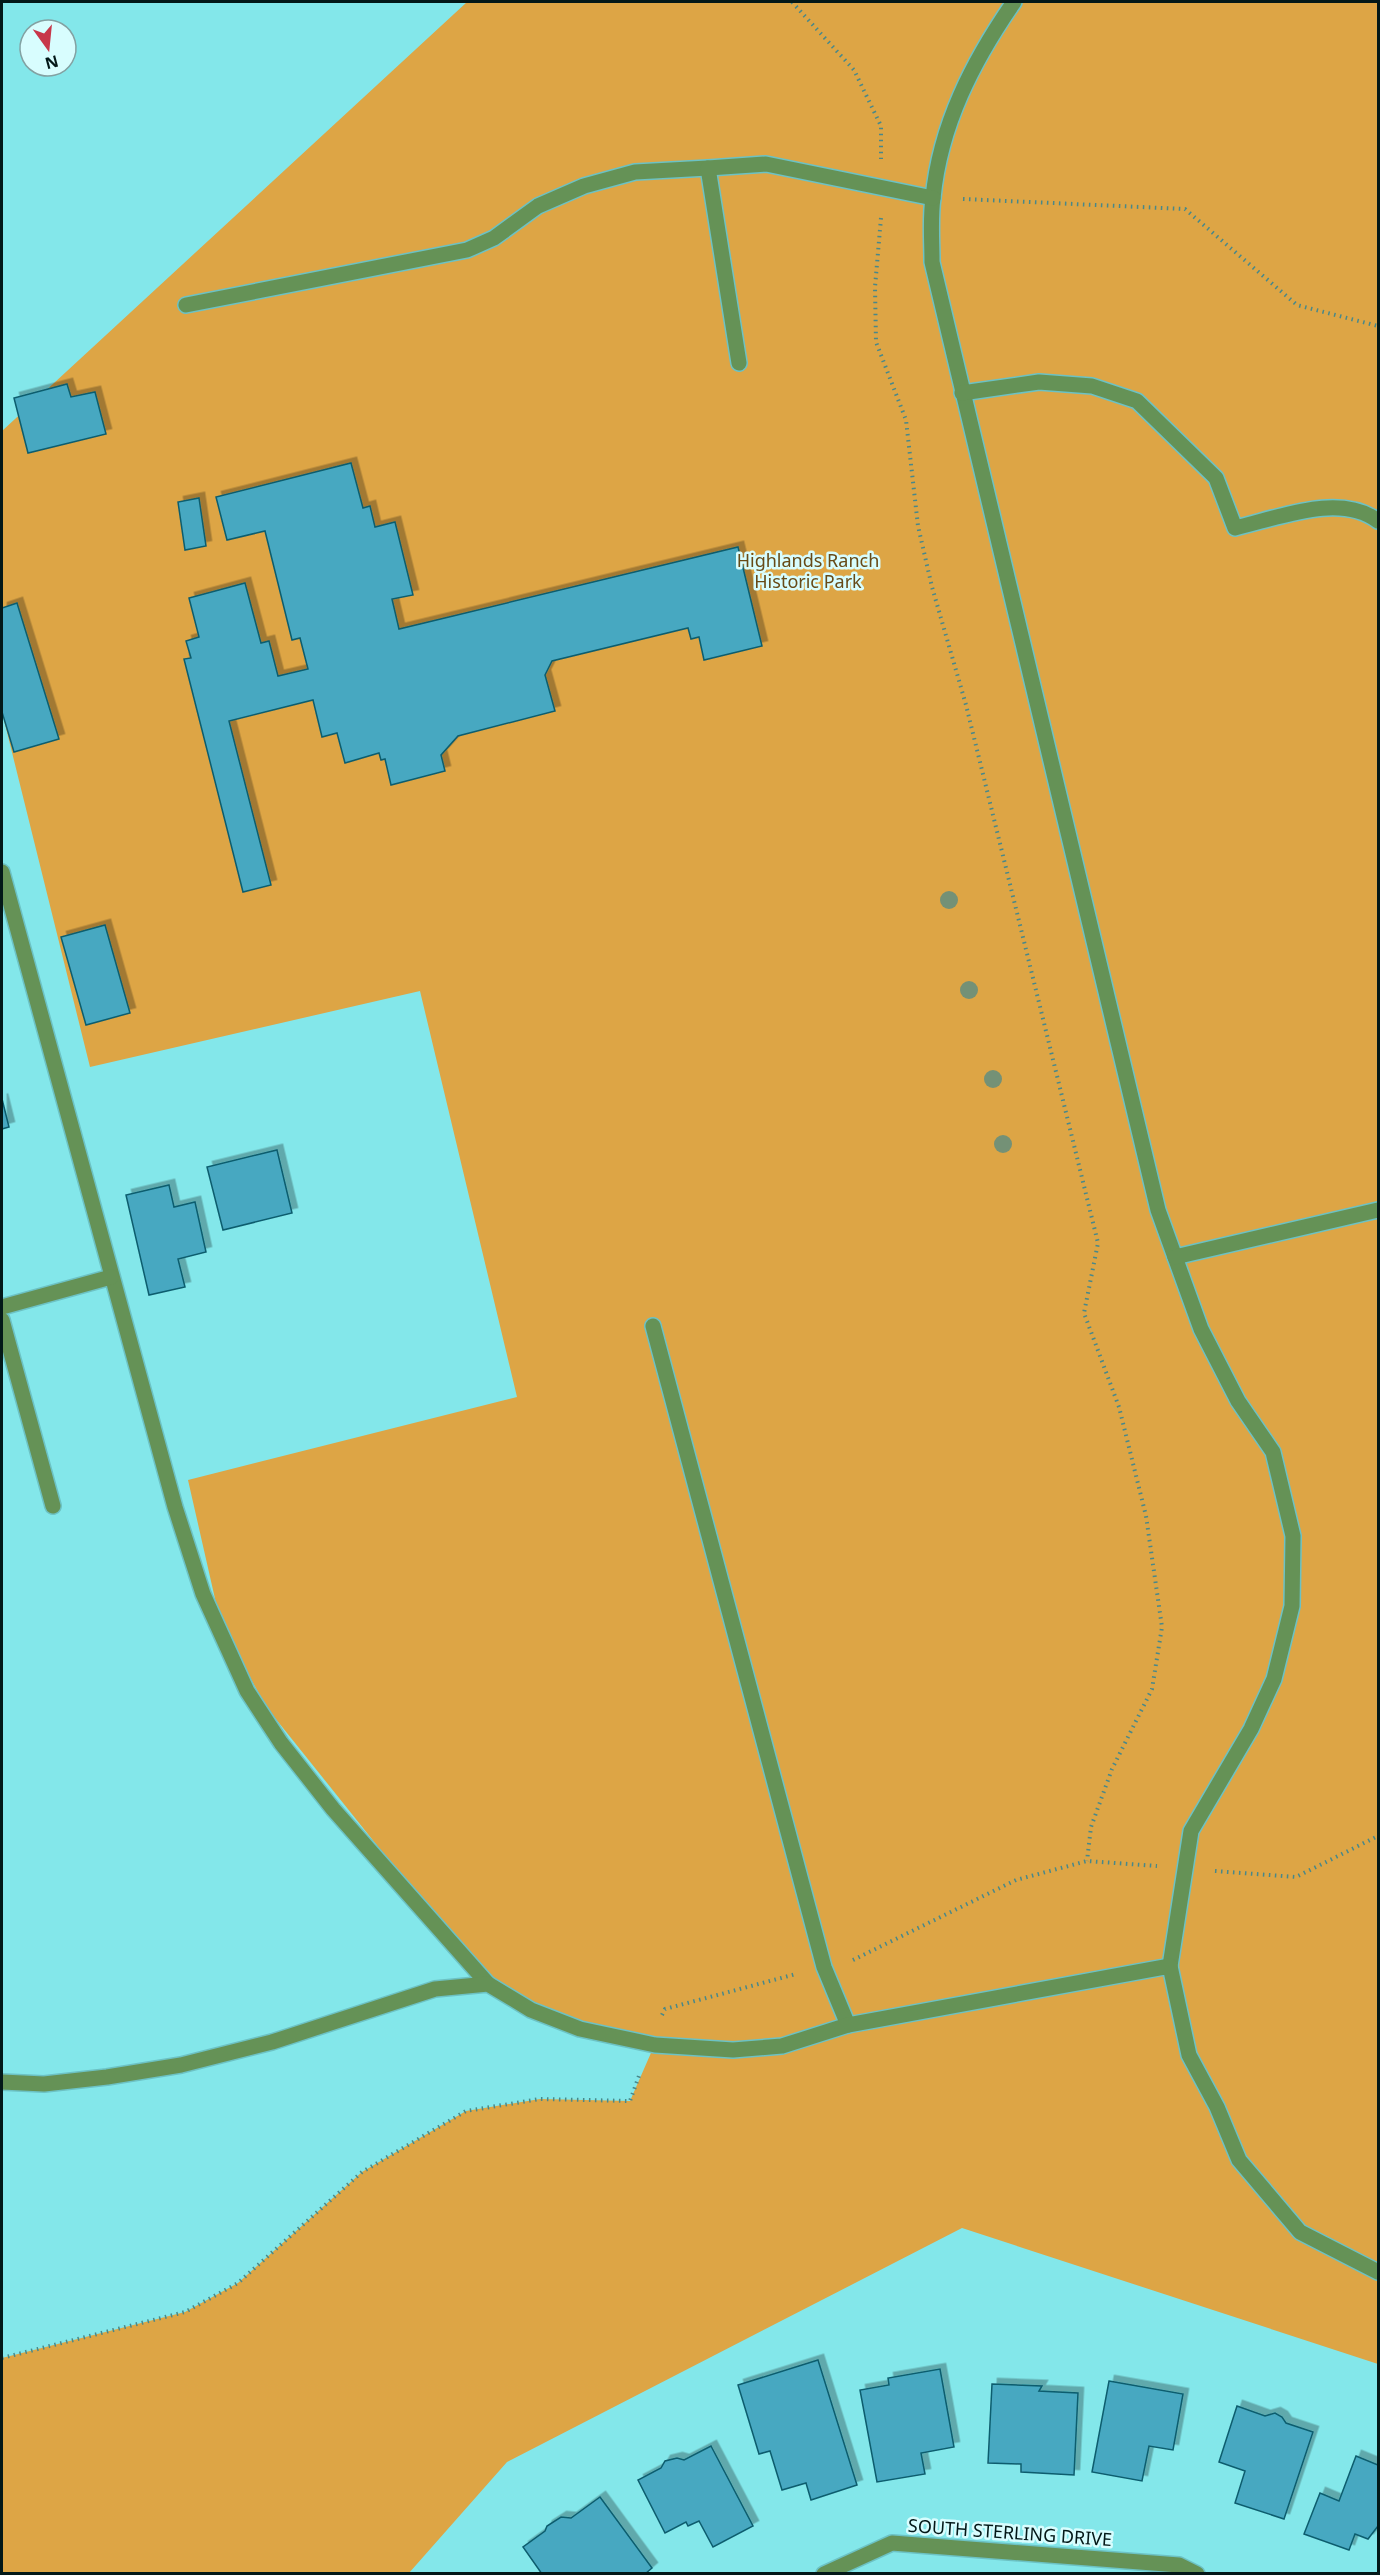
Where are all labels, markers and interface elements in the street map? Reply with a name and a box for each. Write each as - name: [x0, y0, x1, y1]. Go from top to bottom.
- north arrow: [18, 18, 78, 78]
- text: N: [43, 50, 61, 75]
- park label: Highlands Ranch Historic Park: [737, 548, 879, 593]
- street label: SOUTH STERLING DRIVE: [907, 2513, 1113, 2551]

